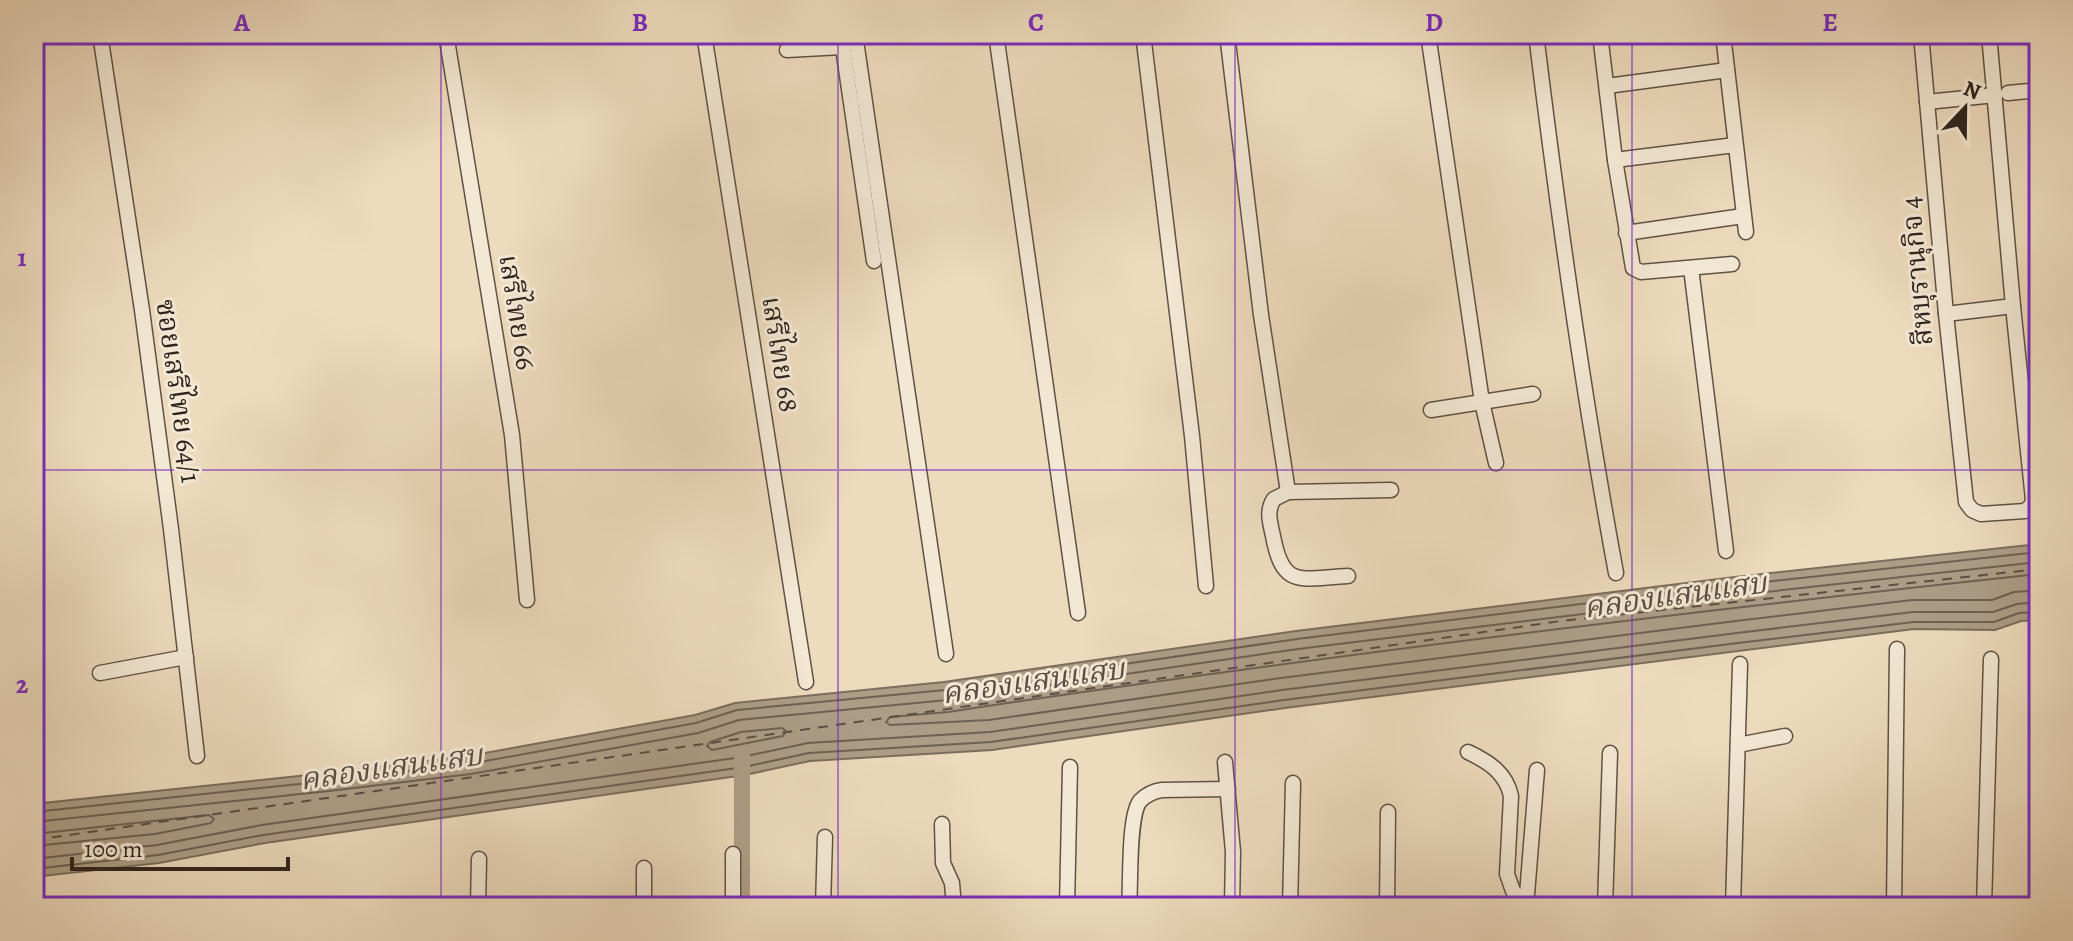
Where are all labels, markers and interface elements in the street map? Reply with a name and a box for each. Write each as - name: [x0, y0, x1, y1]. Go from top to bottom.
- text: A: [233, 5, 251, 40]
- text: B: [632, 5, 648, 40]
- text: C: [1028, 5, 1044, 40]
- text: D: [1425, 5, 1443, 40]
- text: E: [1822, 5, 1838, 40]
- north arrow: [1925, 68, 2005, 148]
- text: N: [1959, 73, 1985, 107]
- street label: สีหบุรานุกิจ 4: [1892, 195, 1942, 347]
- text: 1: [17, 240, 27, 275]
- street label: เสรีไทย 66: [489, 251, 546, 373]
- street label: เสรีไทย 68: [752, 293, 809, 415]
- street label: ซอยเสรีไทย 64/1: [146, 297, 211, 485]
- water label: คลองแสนแสบ: [1581, 562, 1771, 628]
- water label: คลองแสนแสบ: [939, 648, 1129, 714]
- text: 2: [16, 667, 29, 702]
- water label: คลองแสนแสบ: [297, 734, 487, 800]
- scale bar: [72, 821, 288, 871]
- text: 100 m: [84, 833, 143, 865]

